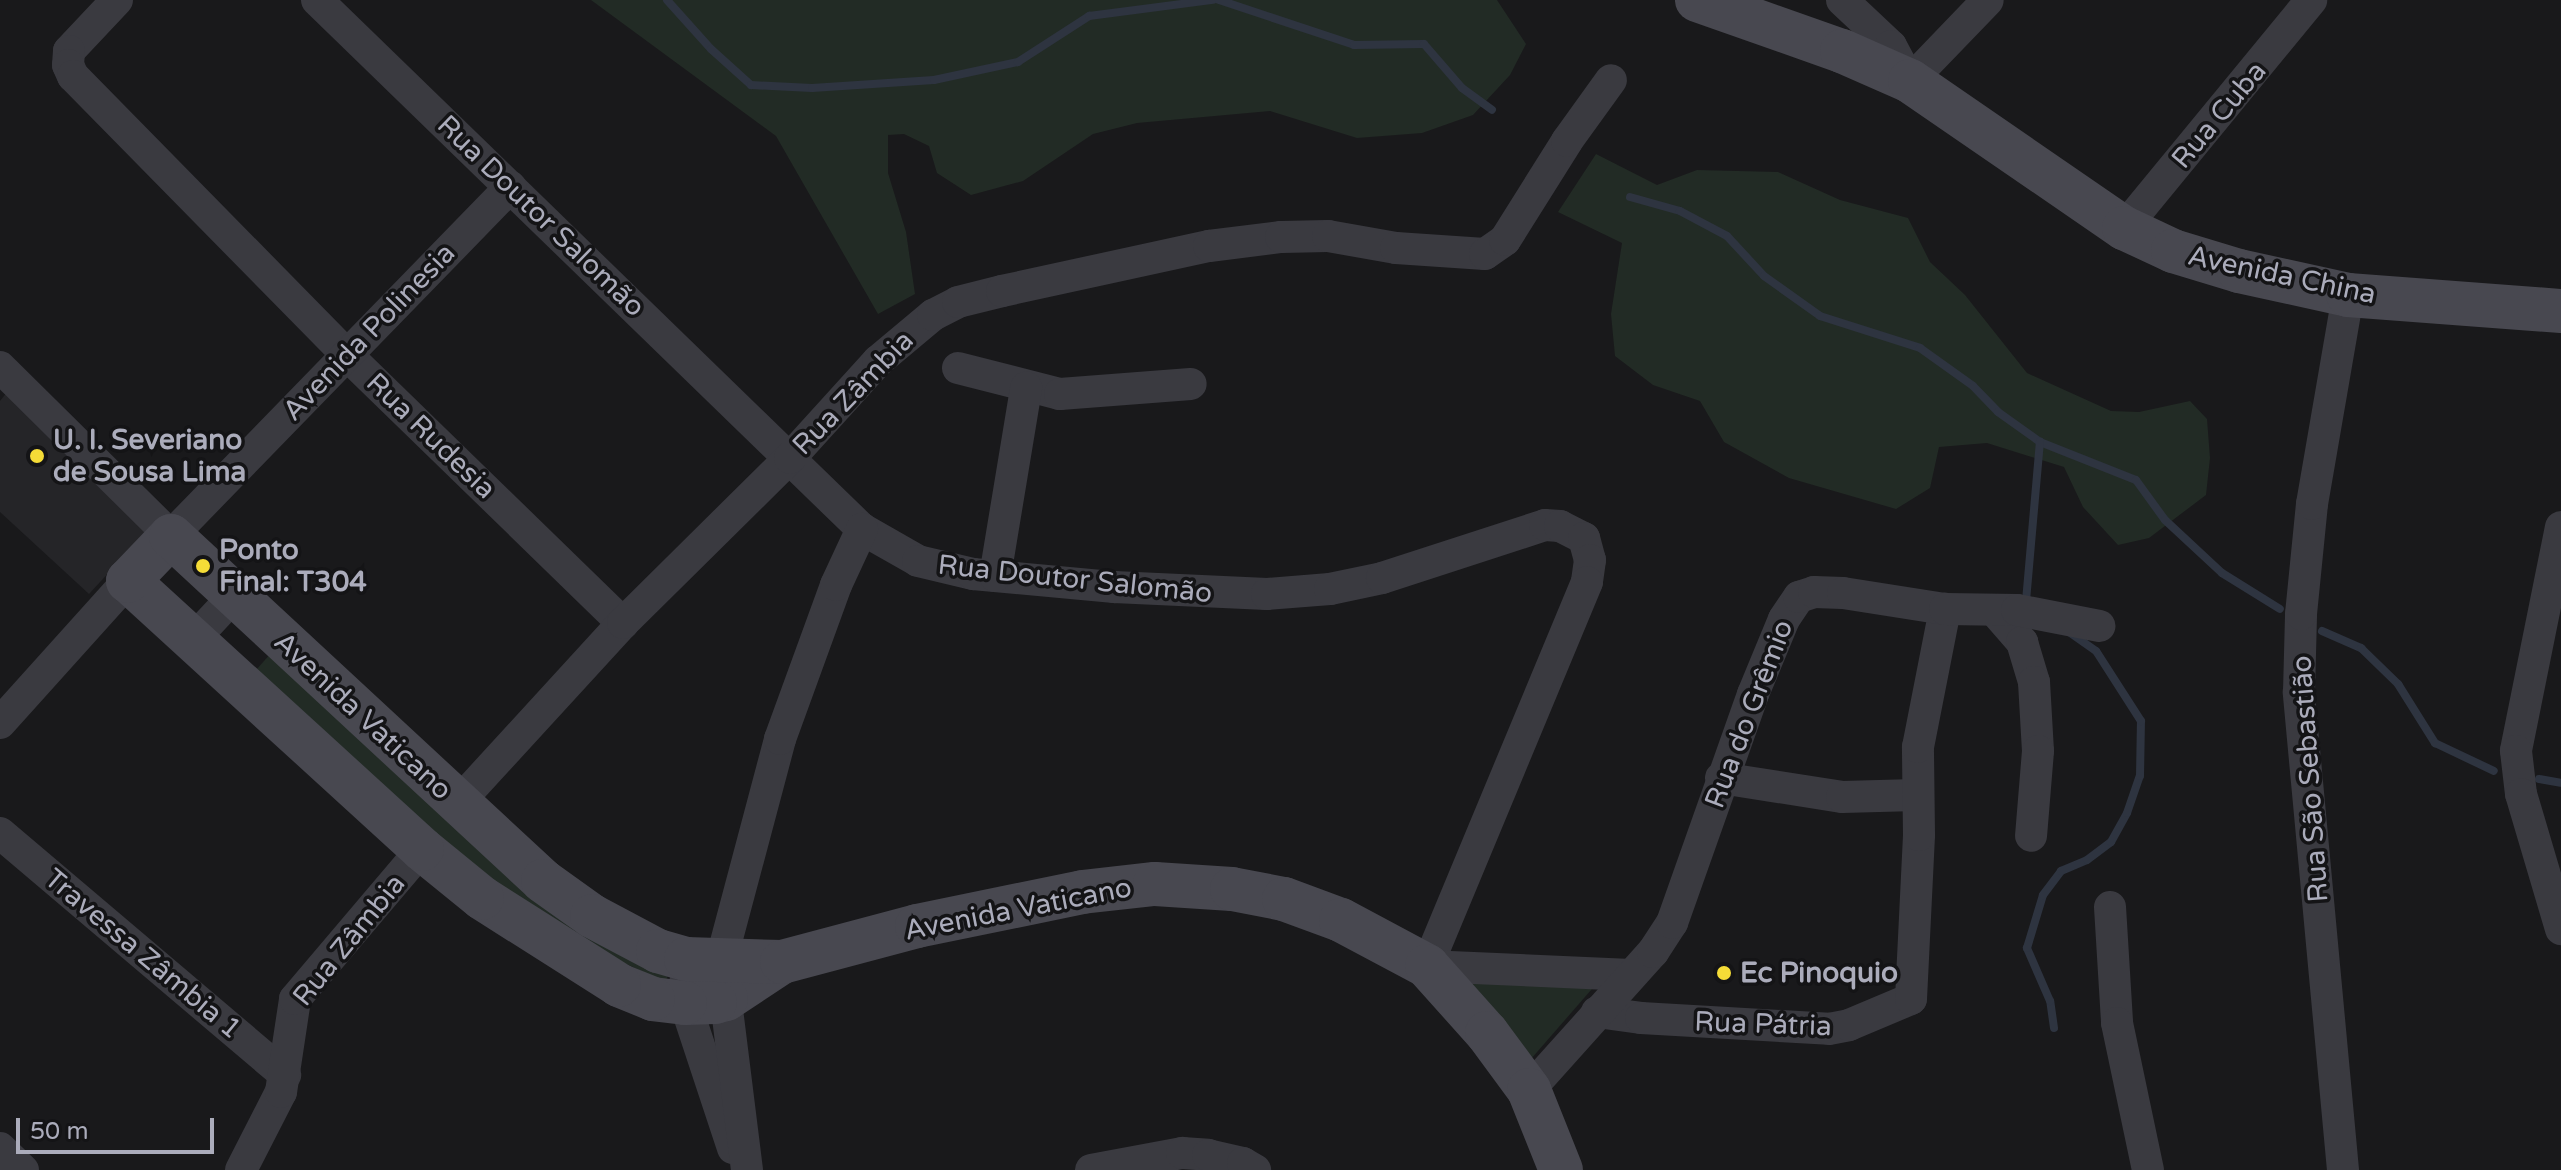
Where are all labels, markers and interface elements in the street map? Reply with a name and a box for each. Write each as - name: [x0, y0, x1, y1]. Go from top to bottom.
- street label: Rua Cuba: [2164, 55, 2274, 175]
- street label: Rua Doutor Salomão: [430, 108, 652, 324]
- street label: Avenida Polinesia: [276, 236, 462, 428]
- street label: Avenida China: [2185, 239, 2379, 311]
- street label: Rua Zâmbia: [785, 324, 921, 462]
- street label: Rua Rudesia: [359, 366, 503, 506]
- place label: U. I. Severiano de Sousa Lima: [53, 423, 246, 489]
- marker: U. I. Severiano de Sousa Lima: [28, 447, 46, 465]
- place label: Ponto Final: T304: [219, 533, 367, 599]
- street label: Rua Doutor Salomão: [936, 548, 1214, 610]
- marker: Ponto Final: T304: [194, 557, 212, 575]
- street label: Rua do Grêmio: [1698, 615, 1800, 813]
- street label: Avenida Vaticano: [267, 625, 459, 807]
- street label: Rua São Sebastião: [2285, 654, 2335, 904]
- street label: Travessa Zâmbia 1: [38, 862, 248, 1046]
- street label: Rua Zâmbia: [286, 867, 412, 1013]
- street label: Avenida Vaticano: [902, 870, 1134, 948]
- place label: Ec Pinoquio: [1740, 956, 1898, 990]
- marker: Ec Pinoquio: [1715, 964, 1733, 982]
- street label: Rua Pátria: [1694, 1005, 1832, 1043]
- scale bar: [20, 1102, 218, 1152]
- text: 50 m: [30, 1117, 88, 1146]

